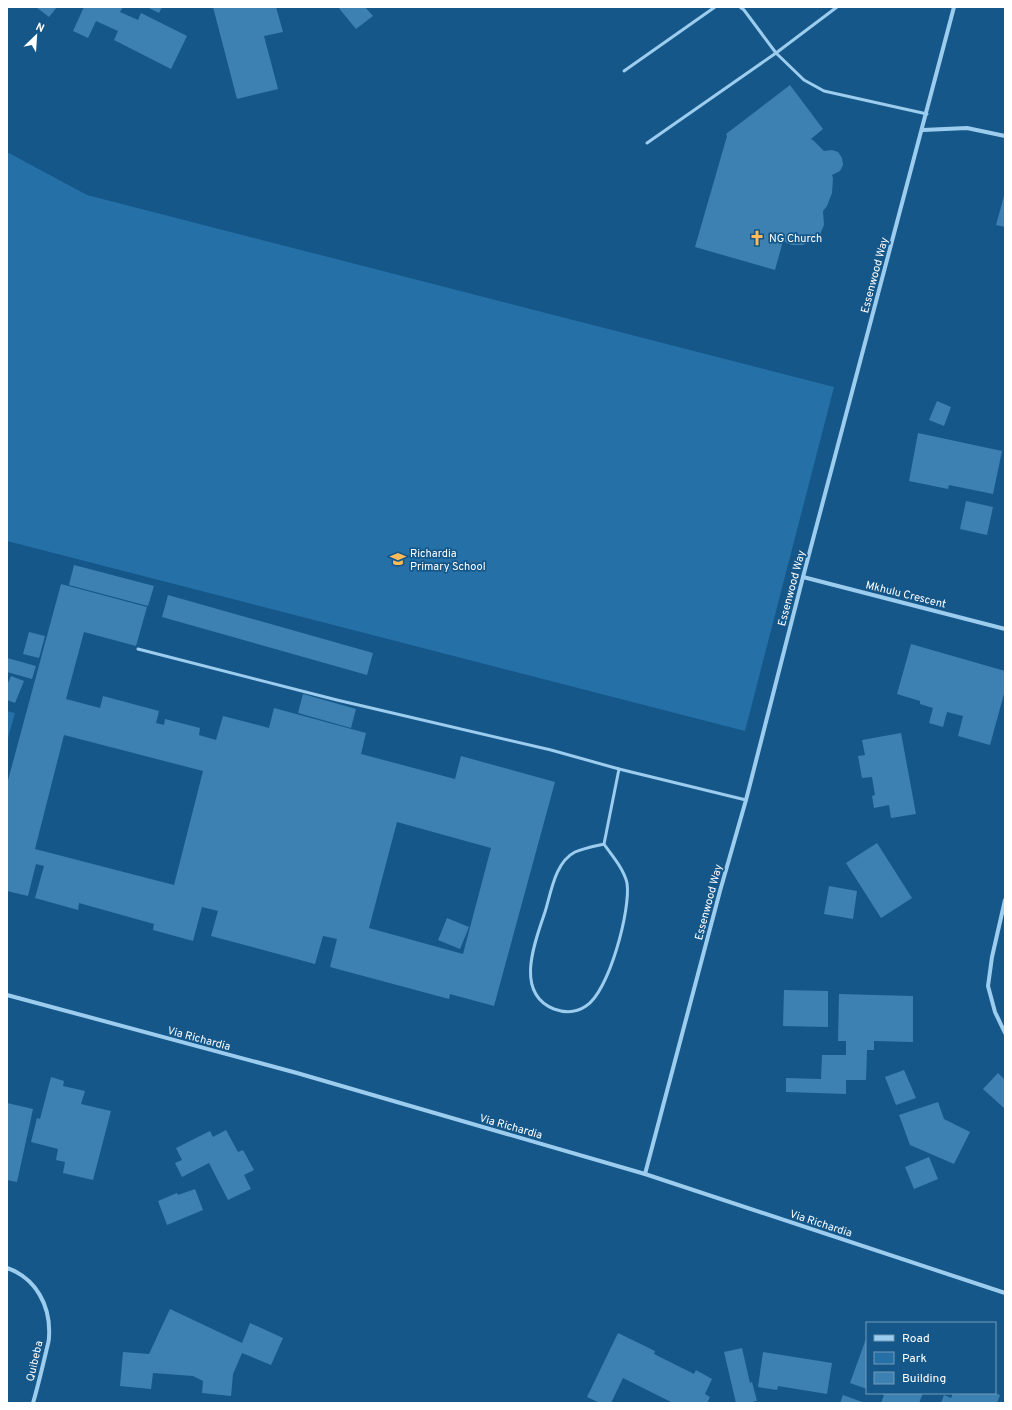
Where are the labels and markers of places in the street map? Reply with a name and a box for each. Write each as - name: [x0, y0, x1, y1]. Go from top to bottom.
- church icon: NG Church: [748, 229, 766, 247]
- place label: NG Church: [769, 232, 822, 246]
- place label: Richardia Primary School: [410, 547, 486, 574]
- school or university icon: Richardia Primary School: [389, 550, 407, 568]

